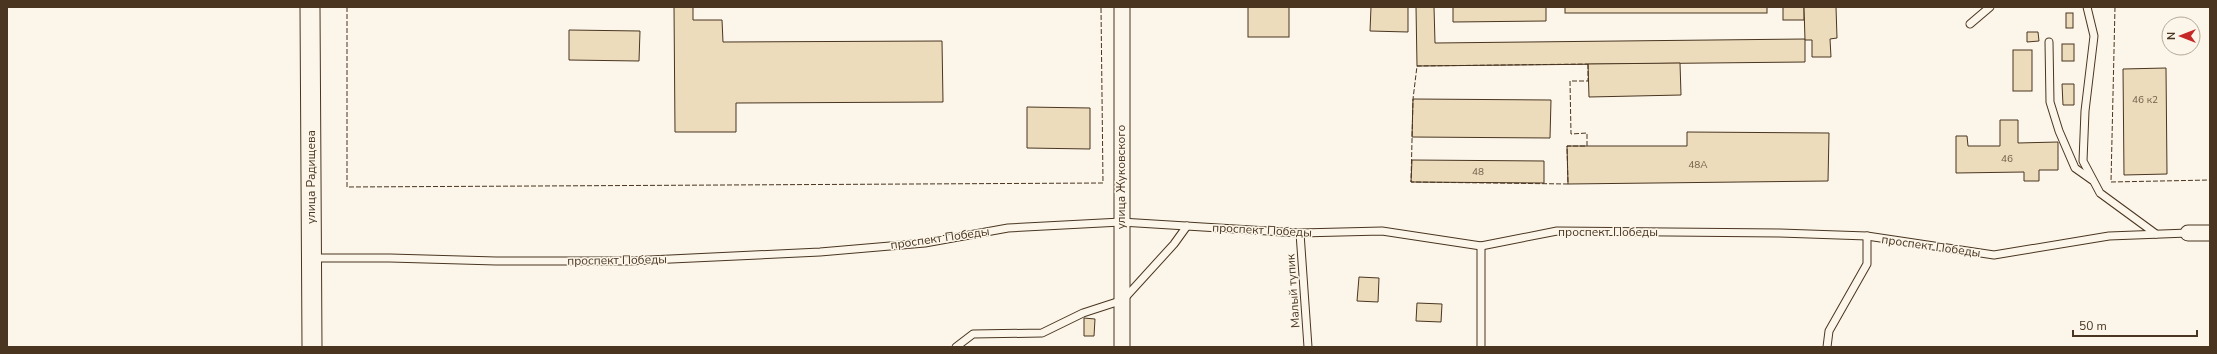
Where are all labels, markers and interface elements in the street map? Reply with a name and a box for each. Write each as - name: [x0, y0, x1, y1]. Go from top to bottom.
- north arrow: [2161, 16, 2201, 56]
- text: N: [2164, 32, 2179, 40]
- house number: 46 к2: [2132, 93, 2158, 107]
- street label: улица Жуковского: [1113, 124, 1129, 229]
- street label: улица Радищева: [303, 130, 319, 224]
- house number: 46: [2001, 152, 2013, 166]
- house number: 48А: [1688, 158, 1708, 172]
- house number: 48: [1472, 165, 1484, 179]
- street label: проспект Победы: [1212, 219, 1312, 241]
- street label: проспект Победы: [889, 223, 991, 253]
- street label: проспект Победы: [1558, 224, 1658, 240]
- street label: проспект Победы: [1880, 231, 1982, 261]
- street label: проспект Победы: [567, 251, 667, 269]
- street label: Малый тупик: [1282, 253, 1304, 329]
- scale bar: [2073, 312, 2197, 338]
- text: 50 m: [2079, 318, 2107, 334]

